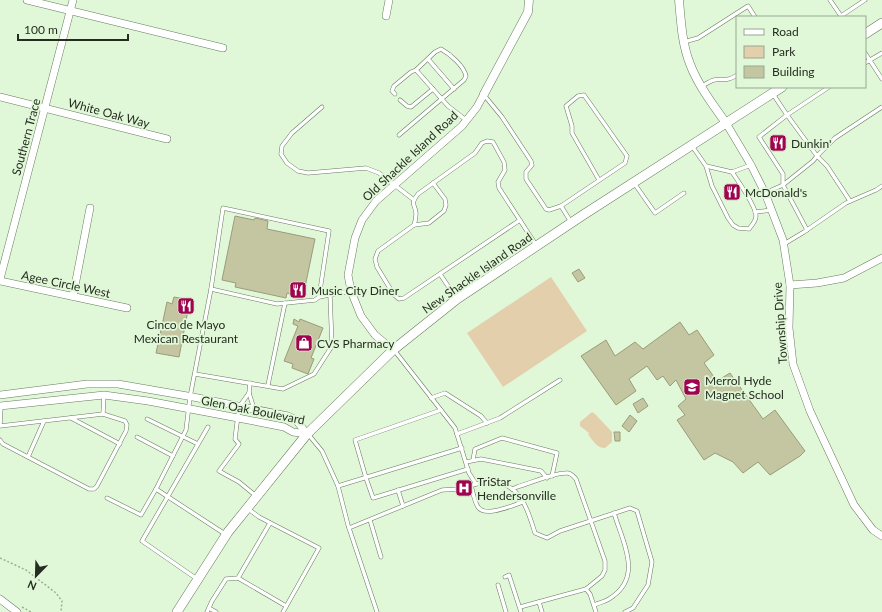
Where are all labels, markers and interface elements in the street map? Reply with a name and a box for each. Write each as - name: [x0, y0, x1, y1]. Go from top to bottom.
- scale bar: [18, 16, 128, 42]
- legend: [736, 16, 866, 88]
- text: 100 m: [24, 22, 58, 37]
- text: Road: [772, 24, 799, 39]
- text: Park: [772, 44, 796, 59]
- text: Building: [772, 64, 815, 79]
- street label: White Oak Way: [67, 95, 152, 131]
- street label: Southern Trace: [9, 97, 43, 177]
- street label: Old Shackle Island Road: [359, 108, 461, 204]
- restaurant icon: Dunkin': [768, 133, 788, 153]
- place label: Dunkin': [791, 136, 831, 151]
- restaurant icon: McDonald's: [722, 182, 742, 202]
- place label: McDonald's: [745, 185, 807, 200]
- street label: New Shackle Island Road: [419, 229, 535, 317]
- street label: Agee Circle West: [20, 267, 112, 301]
- restaurant icon: Music City Diner: [288, 280, 308, 300]
- street label: Township Drive: [770, 282, 790, 364]
- place label: Music City Diner: [311, 283, 400, 298]
- restaurant icon: Cinco de Mayo Mexican Restaurant: [176, 296, 196, 316]
- place label: Cinco de Mayo Mexican Restaurant: [134, 317, 239, 346]
- shop icon: CVS Pharmacy: [294, 333, 314, 353]
- place label: CVS Pharmacy: [317, 336, 395, 351]
- place label: Merrol Hyde Magnet School: [705, 373, 784, 402]
- school or university icon: Merrol Hyde Magnet School: [682, 377, 702, 397]
- street label: Glen Oak Boulevard: [200, 393, 306, 427]
- place label: TriStar Hendersonville: [477, 474, 556, 503]
- hospital icon: TriStar Hendersonville: [454, 478, 474, 498]
- north arrow: [16, 556, 56, 596]
- text: N: [25, 578, 38, 593]

